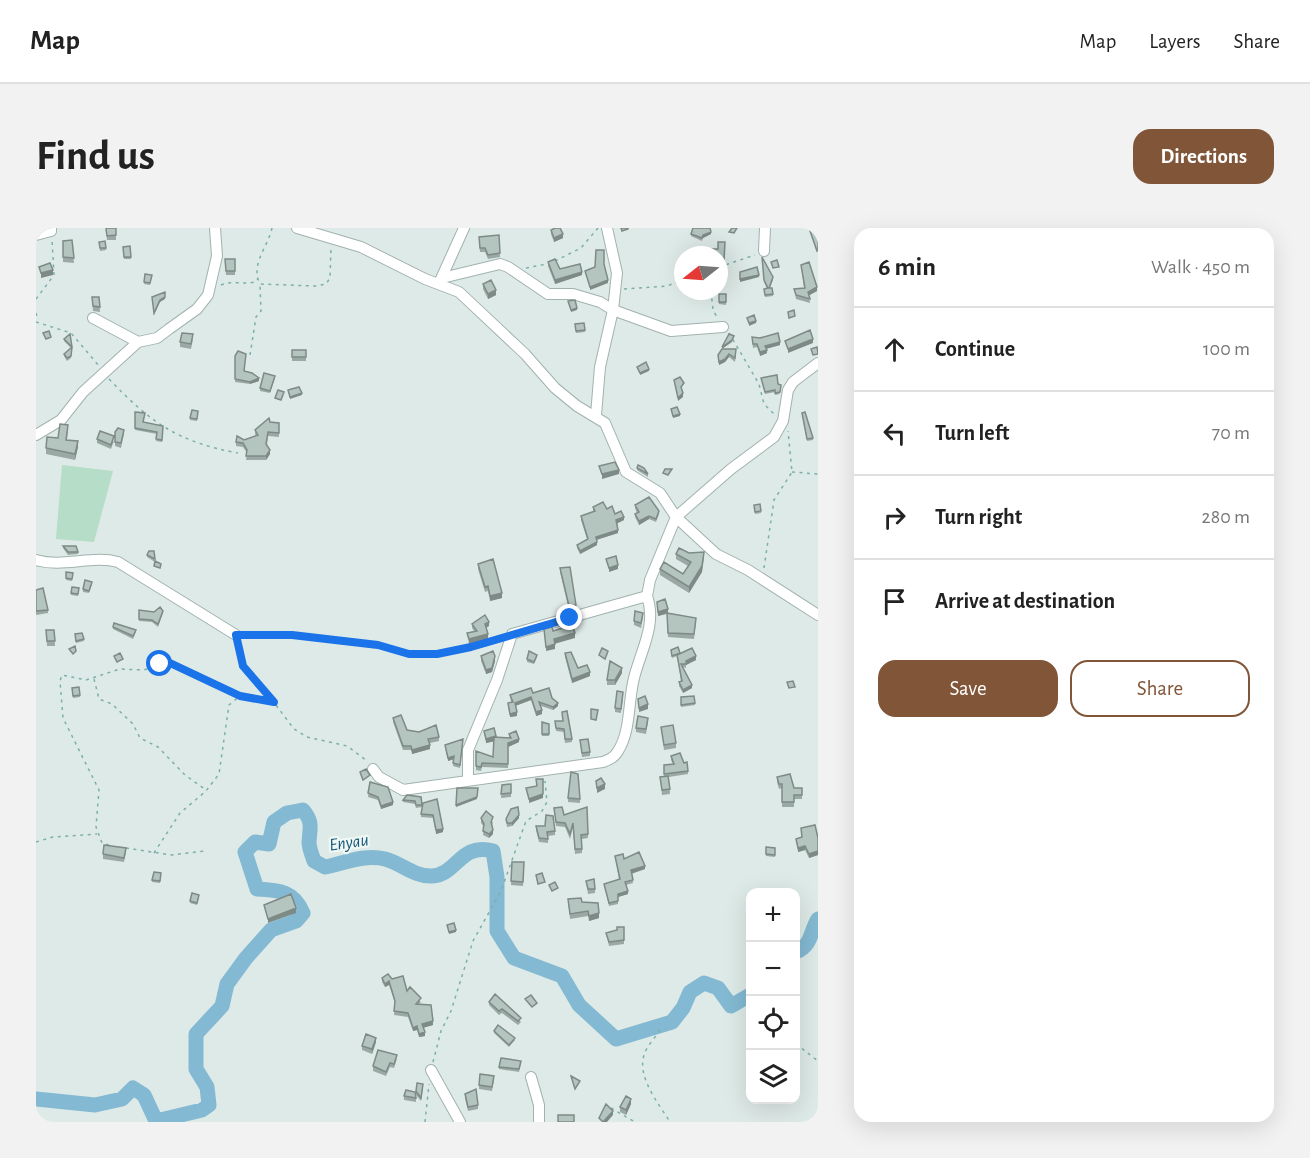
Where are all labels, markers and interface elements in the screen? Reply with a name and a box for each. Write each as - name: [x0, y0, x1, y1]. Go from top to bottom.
- text: Map: [30, 27, 80, 55]
- text: Map: [1080, 31, 1116, 52]
- text: Layers: [1149, 31, 1200, 52]
- text: Share: [1233, 31, 1280, 52]
- button: Directions: [1133, 129, 1274, 184]
- text: Find us: [36, 135, 155, 177]
- north arrow: [674, 246, 728, 300]
- text: 6 min: [878, 254, 936, 280]
- text: Walk · 450 m: [1151, 257, 1250, 277]
- icon: ahead: [878, 333, 911, 366]
- text: Continue: [935, 338, 1015, 360]
- text: 100 m: [1203, 339, 1250, 359]
- icon: left: [878, 417, 911, 450]
- text: Turn left: [935, 422, 1009, 444]
- text: 70 m: [1212, 423, 1250, 443]
- icon: right: [878, 501, 911, 534]
- text: Turn right: [935, 506, 1022, 528]
- text: 280 m: [1202, 507, 1250, 527]
- icon: arrive: [878, 585, 911, 618]
- text: Arrive at destination: [935, 590, 1115, 612]
- route end: [556, 604, 582, 630]
- route start: [146, 650, 172, 676]
- button: Save: [878, 660, 1058, 717]
- button: Share: [1070, 660, 1250, 717]
- water label: Enyau: [328, 831, 370, 855]
- map controls: [746, 888, 800, 1104]
- button: +: [746, 888, 800, 942]
- button: −: [746, 942, 800, 996]
- button: locate: [746, 996, 800, 1050]
- button: layers: [746, 1050, 800, 1104]

